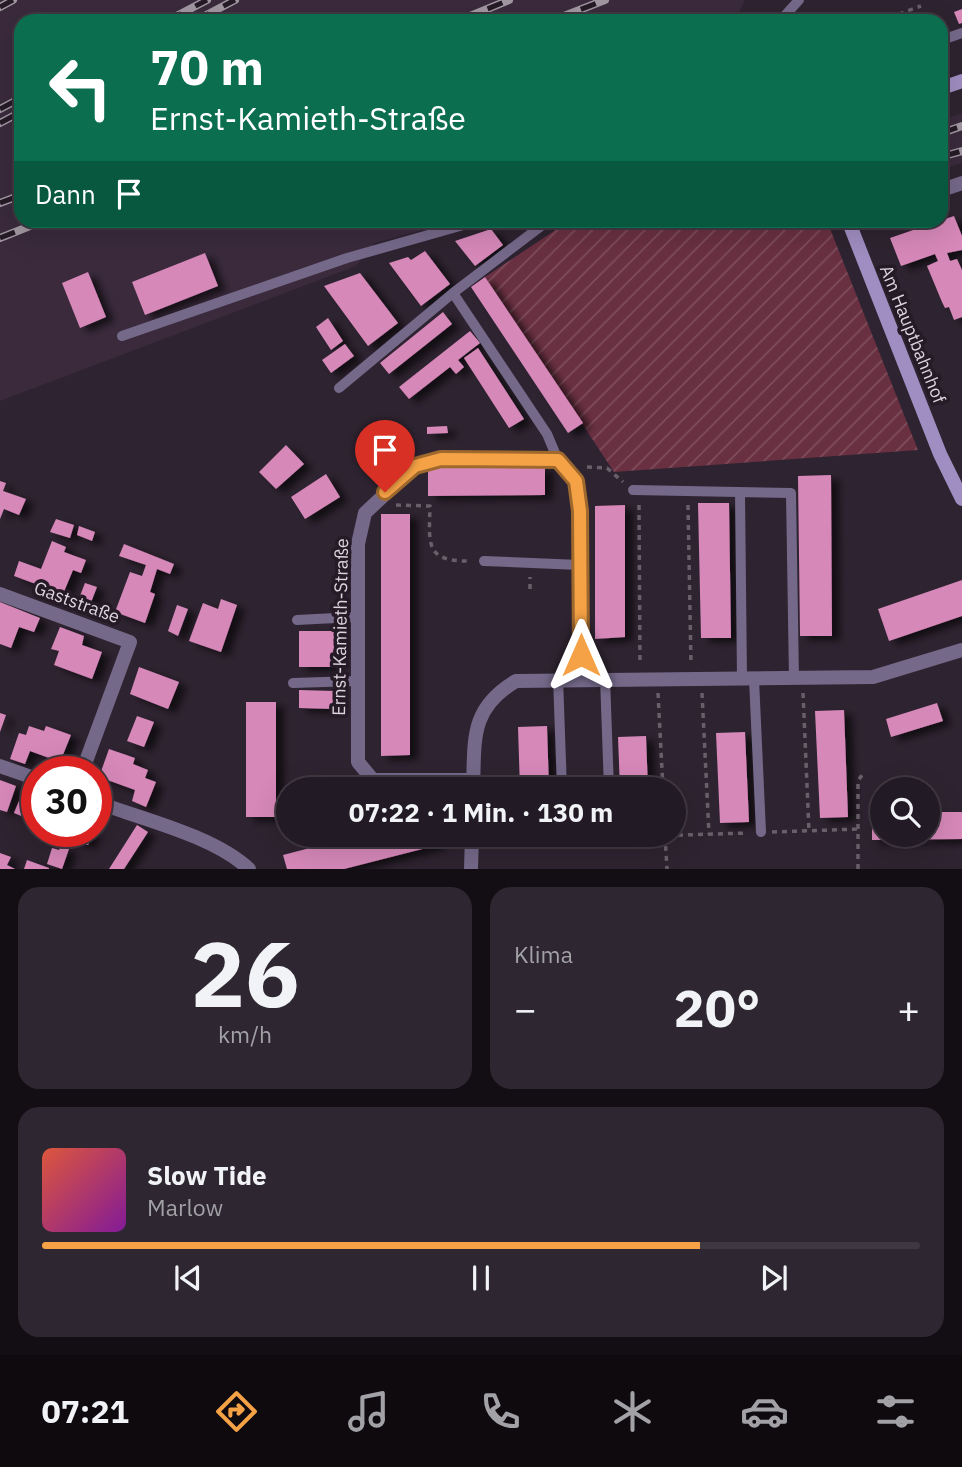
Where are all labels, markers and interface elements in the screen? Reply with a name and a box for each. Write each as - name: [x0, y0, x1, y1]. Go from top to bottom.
- text: 70 m: [150, 35, 264, 98]
- icon: left: [35, 42, 126, 133]
- text: Ernst-Kamieth-Straße: [150, 97, 466, 139]
- icon: arrive: [110, 175, 148, 213]
- text: Dann: [35, 177, 96, 211]
- street label: Am Hauptbahnhof: [875, 261, 951, 407]
- pin: [355, 420, 415, 492]
- icon: arrive: [366, 431, 404, 469]
- street label: Ernst-Kamieth-Straße: [327, 538, 353, 716]
- street label: Gaststraße: [31, 576, 123, 628]
- position arrow: [544, 618, 618, 692]
- speed limit sign: 30: [21, 756, 112, 847]
- map controls: [870, 777, 940, 847]
- button: search: [870, 777, 940, 847]
- text: 07:22 · 1 Min. · 130 m: [349, 795, 613, 829]
- text: 26: [190, 914, 300, 1032]
- text: Klima: [514, 939, 573, 969]
- text: 20°: [674, 974, 760, 1041]
- text: −: [514, 984, 537, 1033]
- text: +: [897, 984, 920, 1033]
- text: km/h: [218, 1019, 272, 1049]
- text: Slow Tide: [147, 1158, 267, 1192]
- text: Marlow: [147, 1192, 223, 1222]
- icon: previous: [169, 1259, 207, 1297]
- icon: pause: [462, 1259, 500, 1297]
- icon: next: [755, 1259, 793, 1297]
- icon: directions: [212, 1387, 261, 1436]
- icon: music: [344, 1387, 393, 1436]
- icon: phone: [476, 1387, 525, 1436]
- icon: climate: [608, 1387, 657, 1436]
- icon: car: [740, 1387, 789, 1436]
- icon: filters: [871, 1387, 920, 1436]
- text: 07:21: [41, 1390, 129, 1432]

